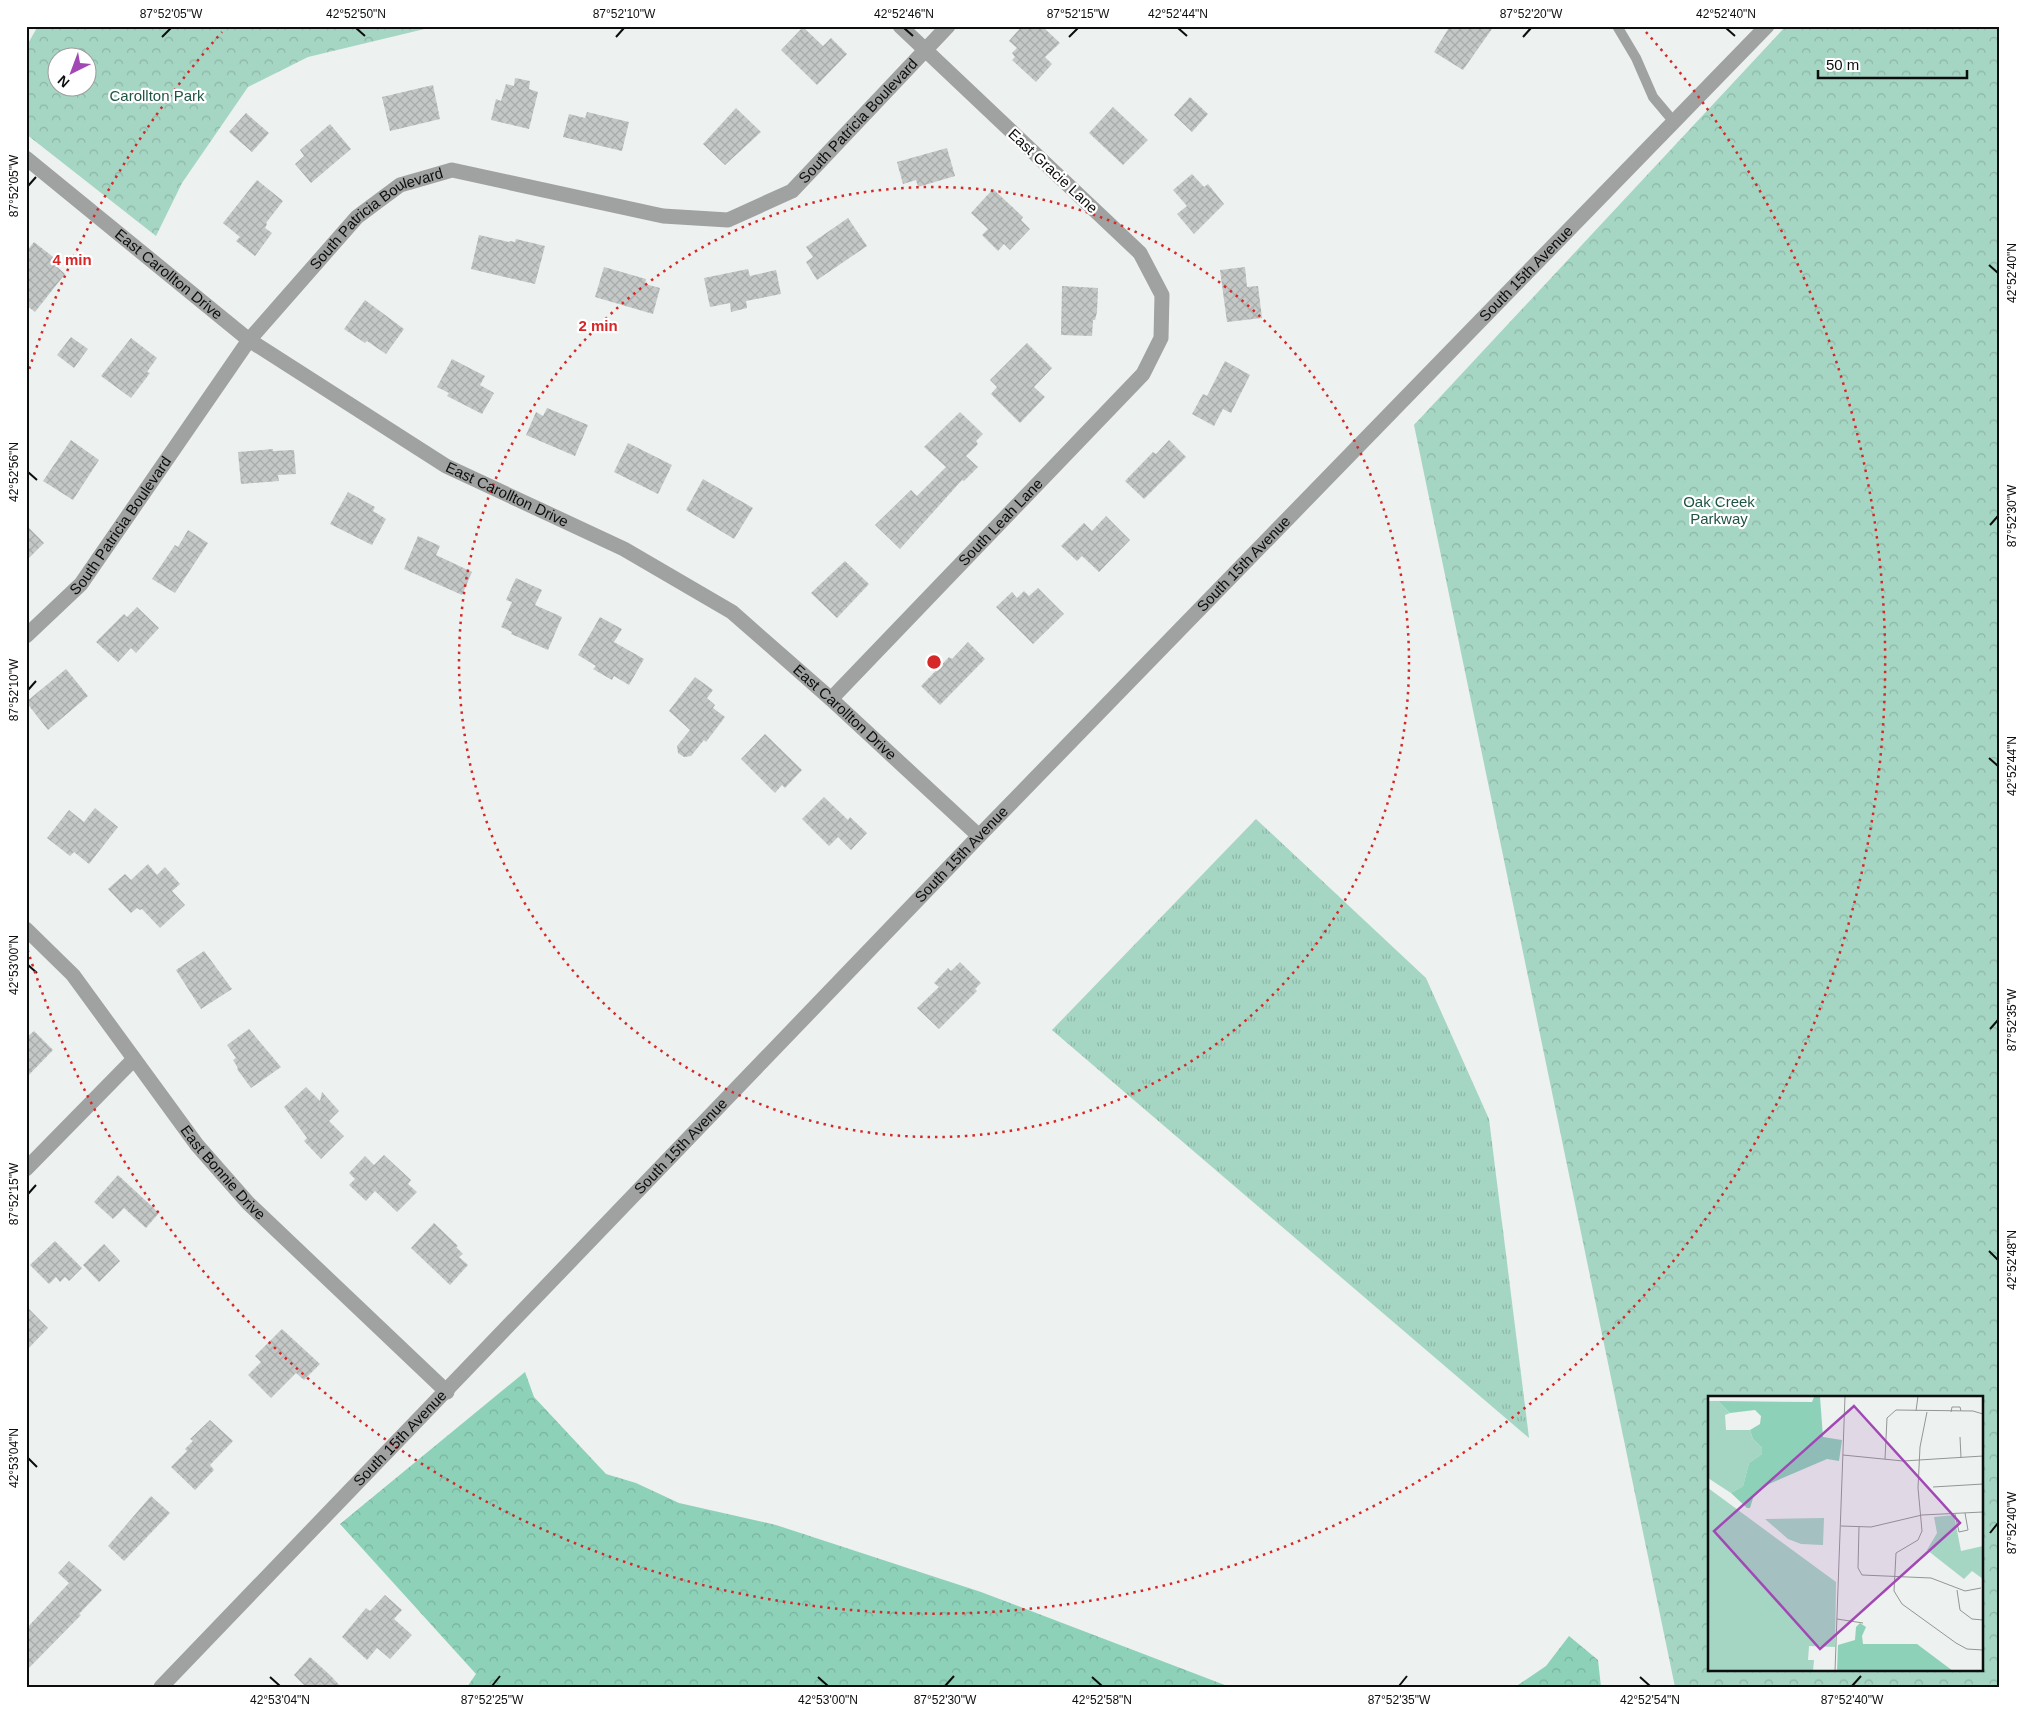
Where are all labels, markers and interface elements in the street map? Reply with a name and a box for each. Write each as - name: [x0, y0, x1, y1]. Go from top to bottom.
- text: 87°52'05"W: [140, 7, 203, 21]
- text: 42°52'50"N: [326, 7, 386, 21]
- text: 87°52'10"W: [593, 7, 656, 21]
- text: 42°52'46"N: [874, 7, 934, 21]
- text: 87°52'15"W: [1047, 7, 1110, 21]
- text: 42°52'44"N: [1148, 7, 1208, 21]
- text: 87°52'20"W: [1500, 7, 1563, 21]
- text: 42°52'40"N: [1696, 7, 1756, 21]
- north arrow: [48, 48, 98, 98]
- scale bar: [1818, 48, 1967, 80]
- street label: South Patricia Boulevard: [795, 55, 921, 187]
- text: 50 m: [1826, 56, 1859, 73]
- text: N: [54, 72, 72, 91]
- park label: Carollton Park: [109, 87, 205, 104]
- street label: East Gracie Lane: [1005, 125, 1102, 216]
- text: 87°52'05"W: [7, 154, 21, 217]
- street label: South Patricia Boulevard: [306, 164, 445, 273]
- street label: South 15th Avenue: [1476, 222, 1576, 325]
- street label: East Carollton Drive: [112, 225, 226, 323]
- text: 42°52'40"N: [2005, 243, 2019, 303]
- text: 4 min: [52, 251, 92, 268]
- text: 2 min: [578, 317, 618, 334]
- text: 42°52'56"N: [7, 442, 21, 502]
- street label: South Patricia Boulevard: [66, 453, 174, 598]
- street label: East Carollton Drive: [443, 458, 571, 530]
- street label: South Leah Lane: [955, 475, 1046, 569]
- text: 87°52'30"W: [2005, 484, 2019, 547]
- park label: Oak Creek Parkway: [1683, 493, 1755, 527]
- street label: South 15th Avenue: [1193, 512, 1294, 615]
- centre of rings: [925, 653, 943, 671]
- text: 87°52'10"W: [7, 658, 21, 721]
- street label: East Carollton Drive: [790, 661, 900, 763]
- text: 42°52'44"N: [2005, 736, 2019, 796]
- street label: South 15th Avenue: [911, 803, 1011, 905]
- text: 42°53'00"N: [7, 935, 21, 995]
- text: 87°52'35"W: [2005, 988, 2019, 1051]
- street label: South 15th Avenue: [630, 1094, 730, 1197]
- street label: East Bonnie Drive: [177, 1122, 269, 1223]
- text: 87°52'15"W: [7, 1162, 21, 1225]
- text: 42°52'48"N: [2005, 1230, 2019, 1290]
- street label: South 15th Avenue: [350, 1386, 450, 1489]
- inset map: [1708, 1396, 1984, 1670]
- text: 42°53'04"N: [7, 1428, 21, 1488]
- text: 87°52'40"W: [2005, 1491, 2019, 1554]
- text: 42°53'04"N: [250, 1693, 310, 1707]
- text: 87°52'25"W: [461, 1693, 524, 1707]
- text: 42°53'00"N: [798, 1693, 858, 1707]
- text: 87°52'30"W: [914, 1693, 977, 1707]
- text: 42°52'58"N: [1072, 1693, 1132, 1707]
- text: 87°52'35"W: [1368, 1693, 1431, 1707]
- text: 42°52'54"N: [1620, 1693, 1680, 1707]
- text: 87°52'40"W: [1821, 1693, 1884, 1707]

